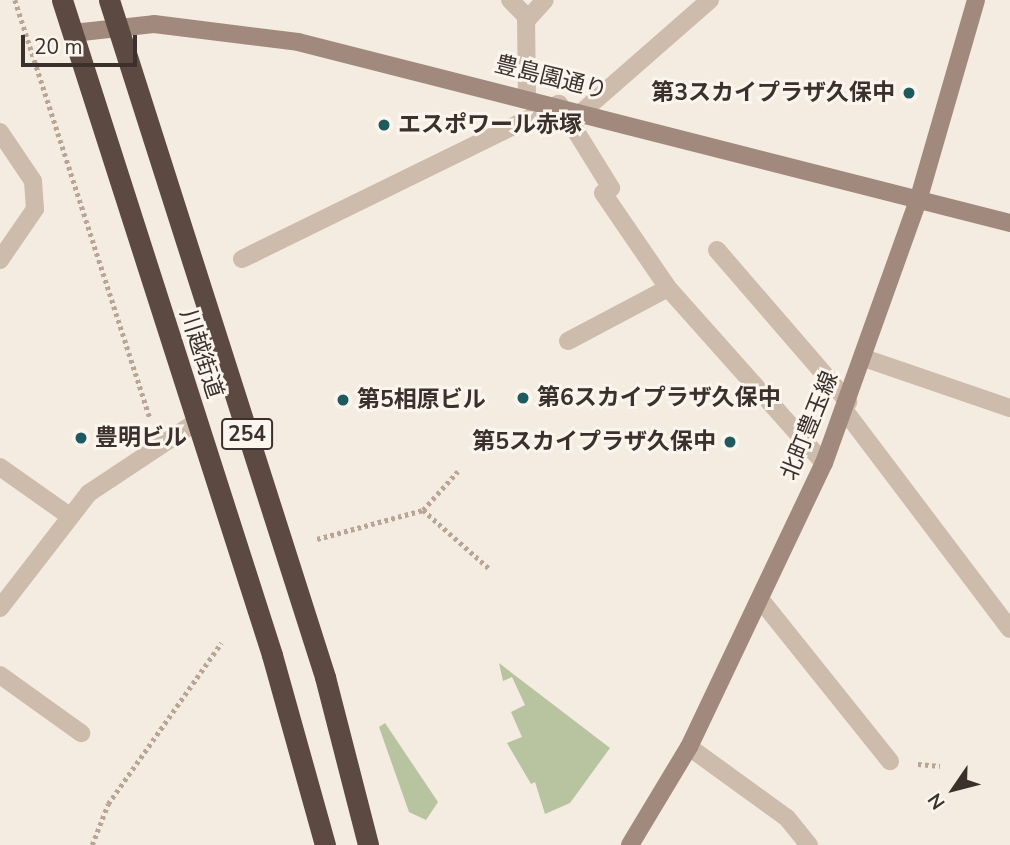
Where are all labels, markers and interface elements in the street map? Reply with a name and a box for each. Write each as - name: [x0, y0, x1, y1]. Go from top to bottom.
- scale bar: [24, 21, 140, 65]
- text: 20 m: [34, 33, 83, 61]
- street label: 豊島園通り: [492, 51, 610, 105]
- place label: 第3スカイプラザ久保中: [651, 79, 895, 107]
- marker: 第3スカイプラザ久保中: [901, 85, 917, 101]
- place label: エスポワール赤塚: [398, 111, 582, 139]
- marker: エスポワール赤塚: [376, 117, 392, 133]
- street label: 川越街道: [174, 306, 228, 402]
- street label: 北町豊玉線: [776, 368, 844, 484]
- place label: 第6スカイプラザ久保中: [537, 384, 781, 412]
- place label: 第5相原ビル: [357, 386, 486, 414]
- marker: 第6スカイプラザ久保中: [515, 390, 531, 406]
- marker: 第5相原ビル: [335, 392, 351, 408]
- road number: 254: [221, 416, 273, 452]
- place label: 豊明ビル: [95, 424, 187, 452]
- place label: 第5スカイプラザ久保中: [472, 428, 716, 456]
- marker: 豊明ビル: [73, 430, 89, 446]
- marker: 第5スカイプラザ久保中: [722, 434, 738, 450]
- north arrow: [919, 754, 989, 824]
- text: N: [922, 788, 952, 814]

